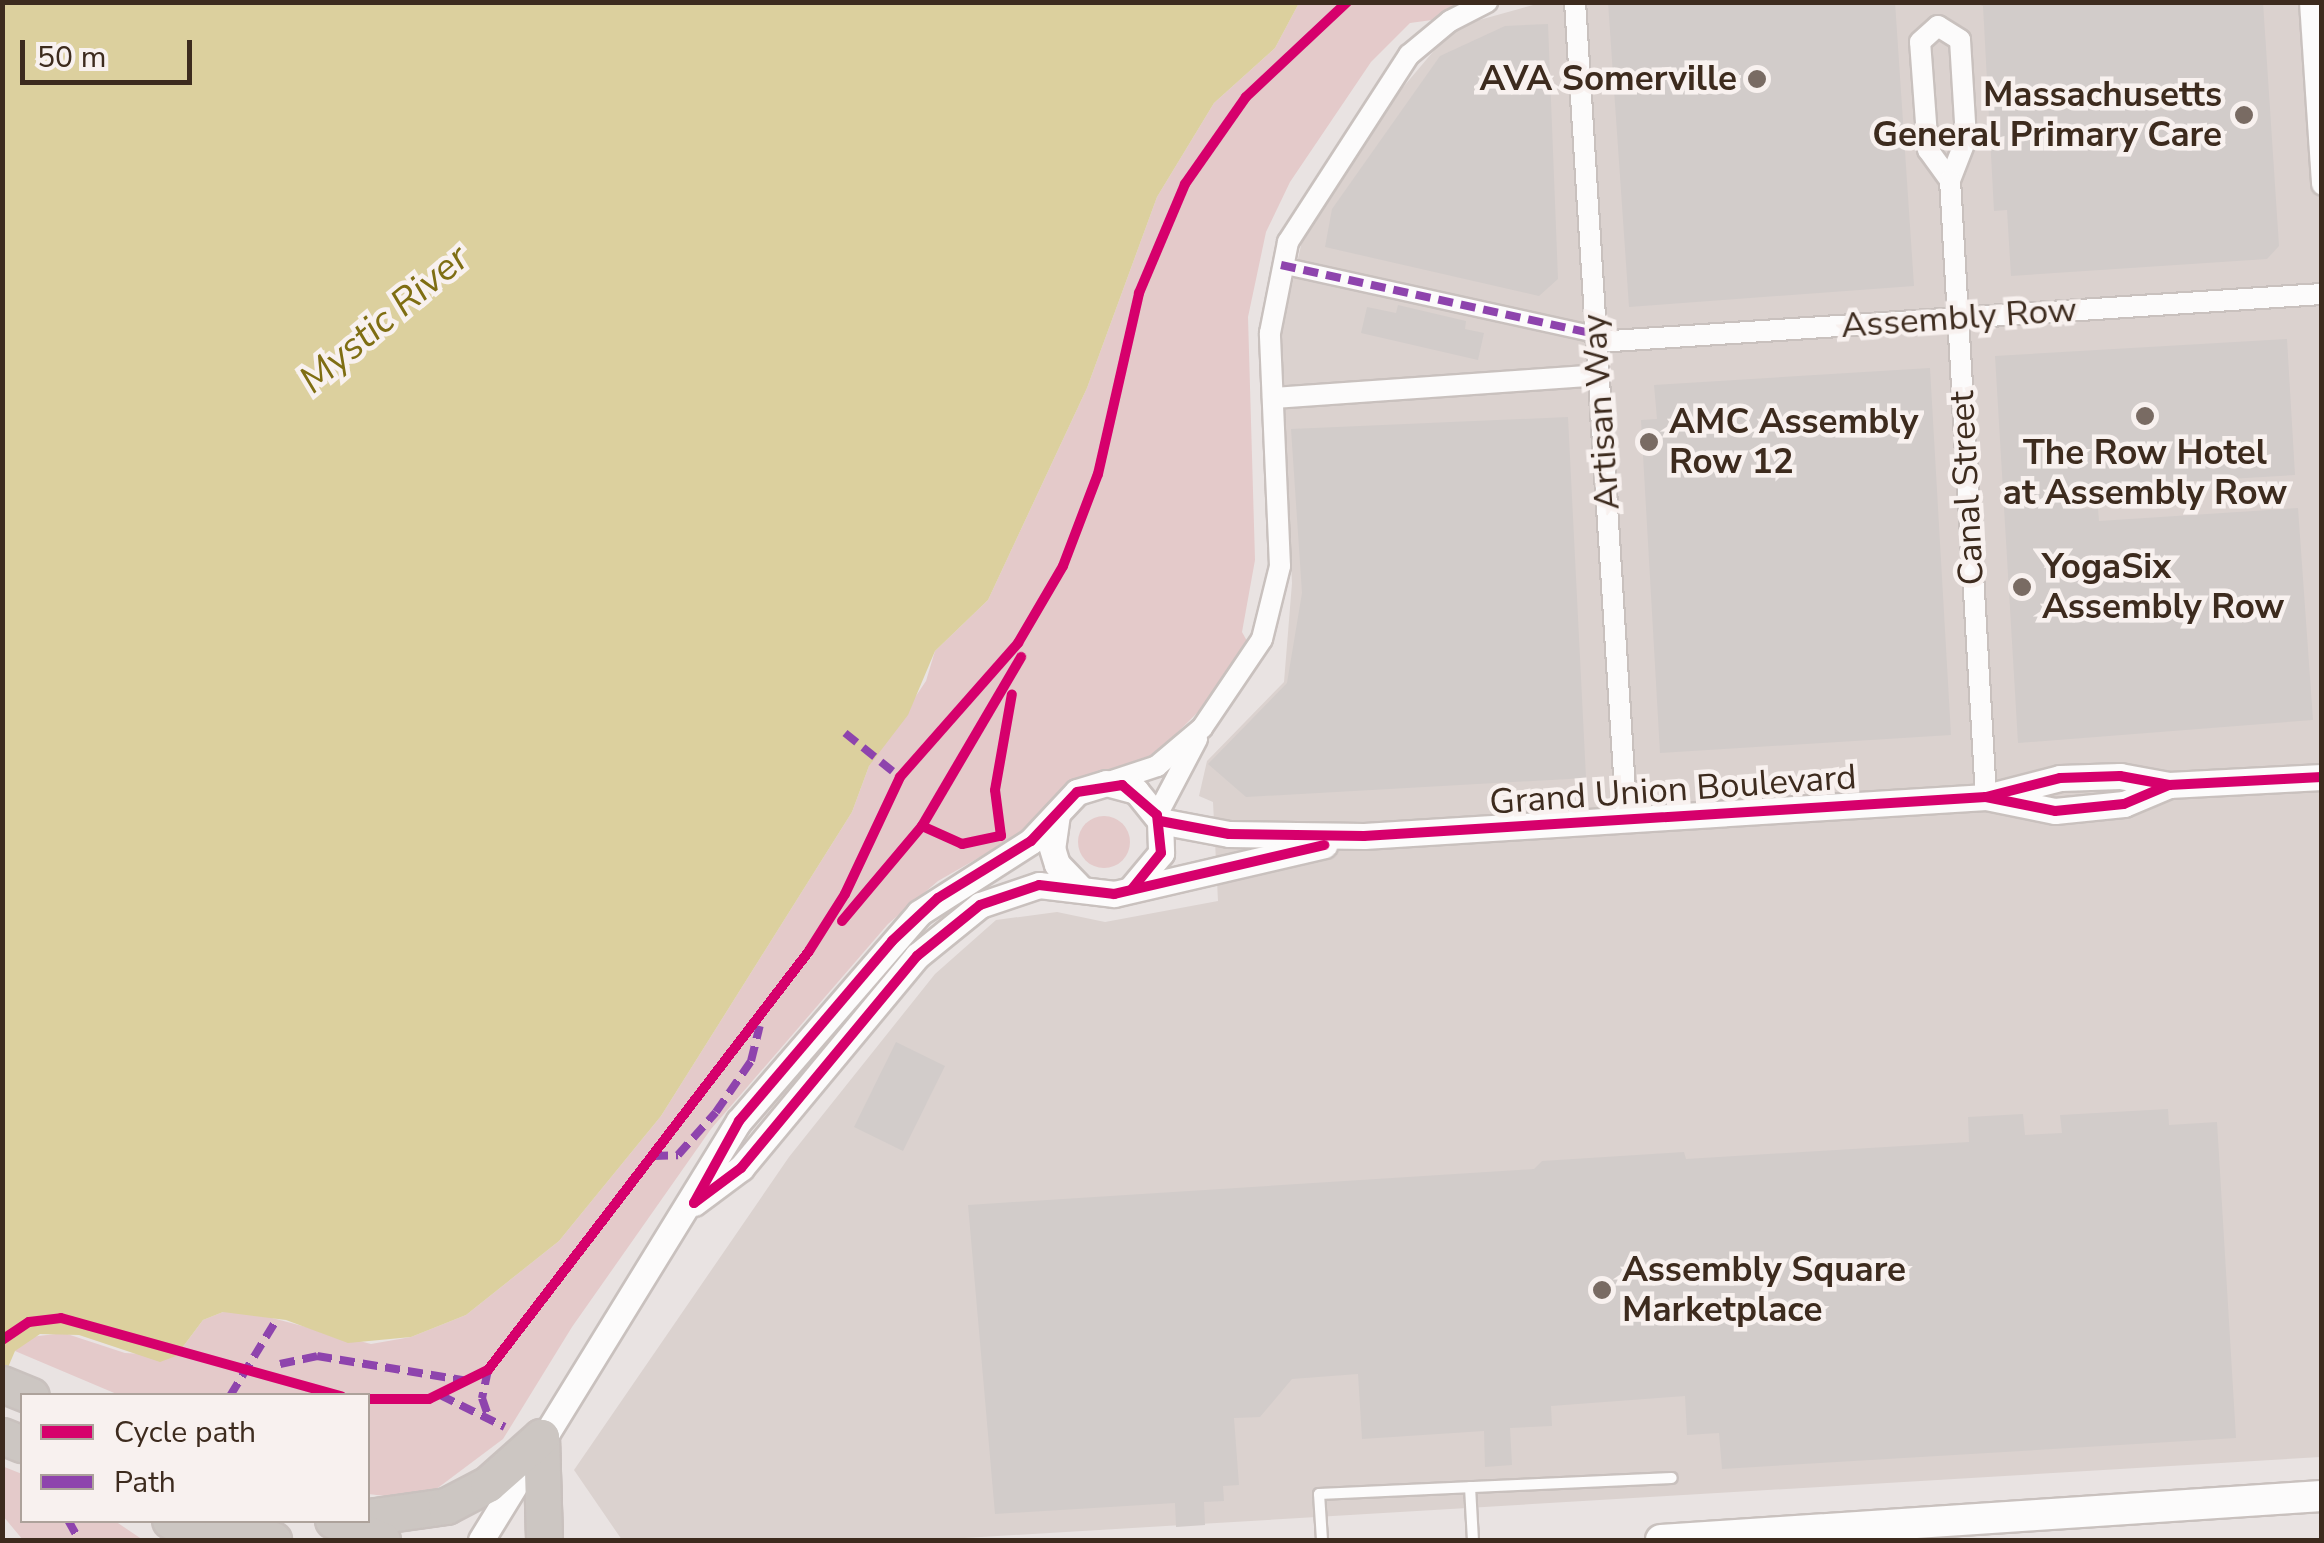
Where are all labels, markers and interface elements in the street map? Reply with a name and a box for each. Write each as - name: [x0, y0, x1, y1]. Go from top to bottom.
- scale bar: [25, 20, 198, 82]
- text: 50 m: [37, 37, 106, 78]
- place label: AVA Somerville: [1480, 58, 1737, 100]
- marker: AVA Somerville: [1746, 68, 1768, 90]
- place label: Massachusetts General Primary Care: [1872, 74, 2222, 156]
- marker: Massachusetts General Primary Care: [2231, 102, 2257, 128]
- water label: Mystic River: [290, 235, 478, 403]
- street label: Assembly Row: [1840, 289, 2078, 347]
- street label: Artisan Way: [1573, 313, 1629, 511]
- street label: Canal Street: [1941, 390, 1993, 586]
- place label: AMC Assembly Row 12: [1669, 401, 1918, 483]
- marker: The Row Hotel at Assembly Row: [2134, 405, 2156, 427]
- marker: AMC Assembly Row 12: [1638, 431, 1660, 453]
- place label: The Row Hotel at Assembly Row: [2003, 432, 2287, 514]
- place label: YogaSix Assembly Row: [2042, 546, 2284, 628]
- marker: YogaSix Assembly Row: [2011, 576, 2033, 598]
- street label: Grand Union Boulevard: [1488, 756, 1858, 824]
- place label: Assembly Square Marketplace: [1622, 1249, 1906, 1331]
- marker: Assembly Square Marketplace: [1591, 1279, 1613, 1301]
- legend: [20, 1393, 370, 1523]
- text: Cycle path: [114, 1412, 256, 1453]
- text: Path: [114, 1462, 176, 1503]

